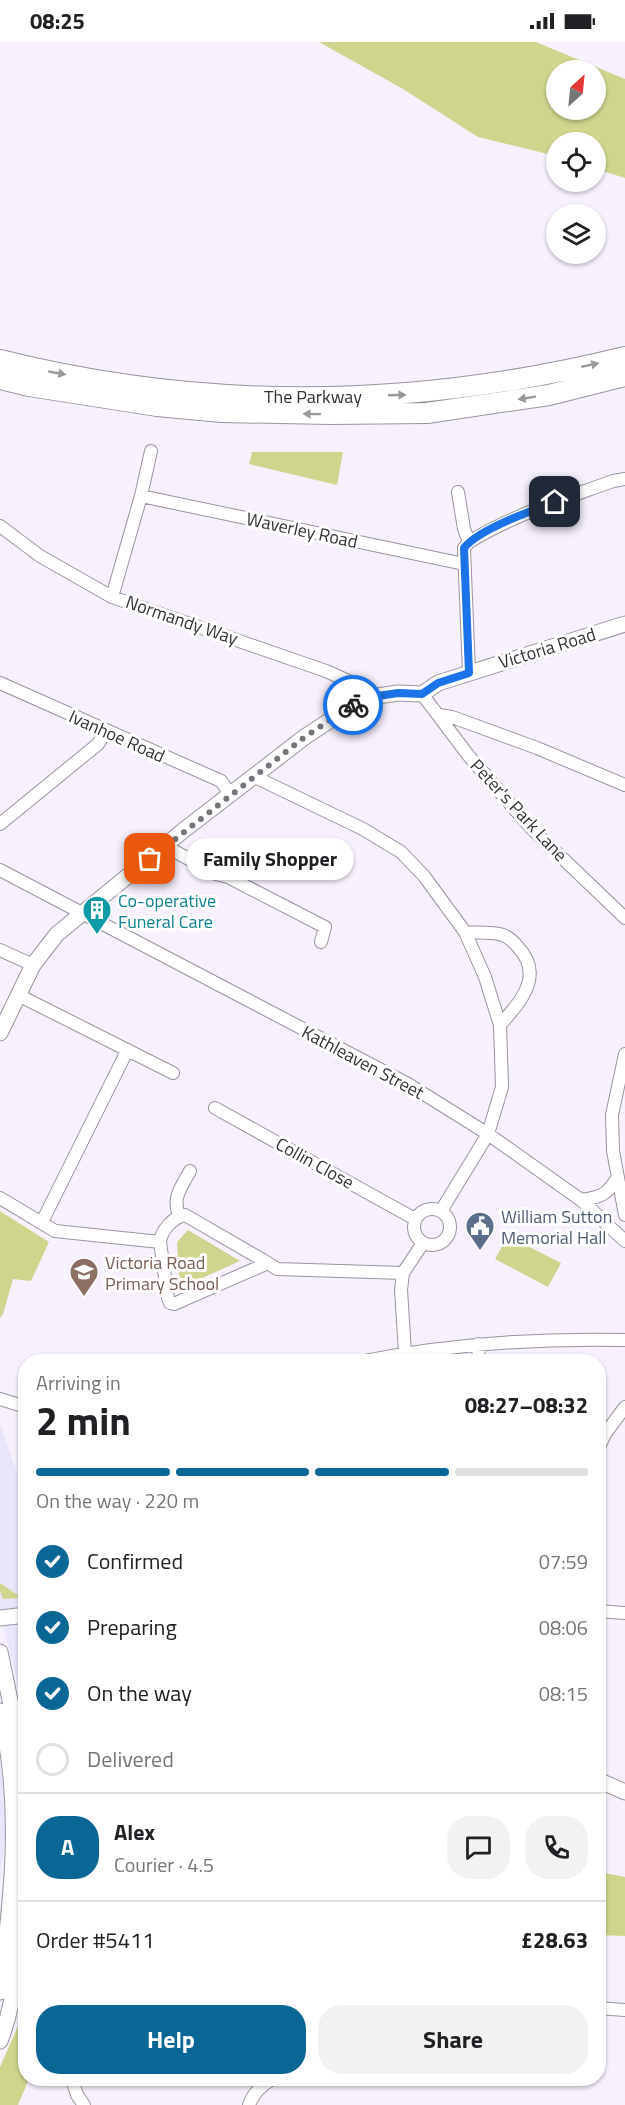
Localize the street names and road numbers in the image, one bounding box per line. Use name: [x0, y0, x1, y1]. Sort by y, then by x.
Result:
street label: The Parkway: [264, 383, 362, 410]
street label: Waverley Road: [244, 505, 360, 555]
street label: Normandy Way: [122, 588, 242, 652]
street label: Victoria Road: [495, 620, 599, 676]
street label: Ivanhoe Road: [65, 703, 169, 769]
street label: Peter's Park Lane: [464, 752, 574, 868]
street label: Kathleaven Street: [297, 1018, 430, 1106]
street label: Collin Close: [271, 1130, 359, 1196]

